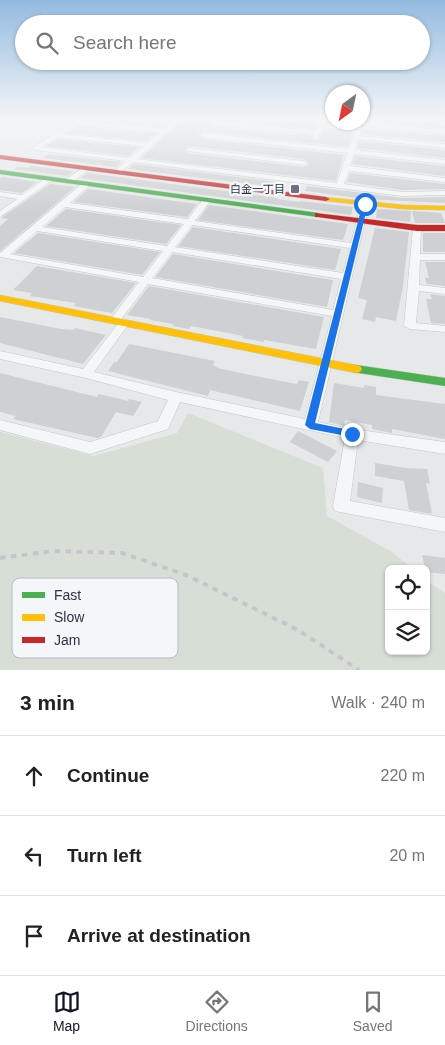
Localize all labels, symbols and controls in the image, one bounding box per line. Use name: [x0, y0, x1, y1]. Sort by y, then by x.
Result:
search box: [15, 15, 430, 70]
icon: search: [33, 29, 61, 57]
text: Search here: [73, 32, 177, 53]
north arrow: [325, 85, 370, 130]
place label: 白金一丁目: [230, 183, 285, 195]
marker: 白金一丁目: [289, 183, 301, 195]
route start: [354, 193, 377, 216]
route end: [341, 423, 364, 446]
map controls: [385, 565, 430, 655]
button: locate: [385, 565, 430, 610]
legend: [12, 578, 178, 658]
text: Fast: [54, 587, 81, 603]
text: Slow: [54, 609, 85, 625]
button: layers: [385, 610, 430, 655]
text: Jam: [54, 632, 80, 648]
text: 3 min: [20, 691, 75, 714]
text: Walk · 240 m: [331, 694, 425, 711]
icon: ahead: [20, 762, 48, 790]
text: Continue: [67, 765, 149, 786]
text: 220 m: [381, 767, 425, 784]
icon: left: [20, 842, 48, 870]
text: Turn left: [67, 845, 142, 866]
text: 20 m: [389, 847, 425, 864]
icon: arrive: [20, 922, 48, 950]
text: Arrive at destination: [67, 925, 251, 946]
tab: Map: [53, 988, 81, 1034]
tab: Directions: [186, 988, 248, 1034]
tab: Saved: [353, 988, 392, 1034]

